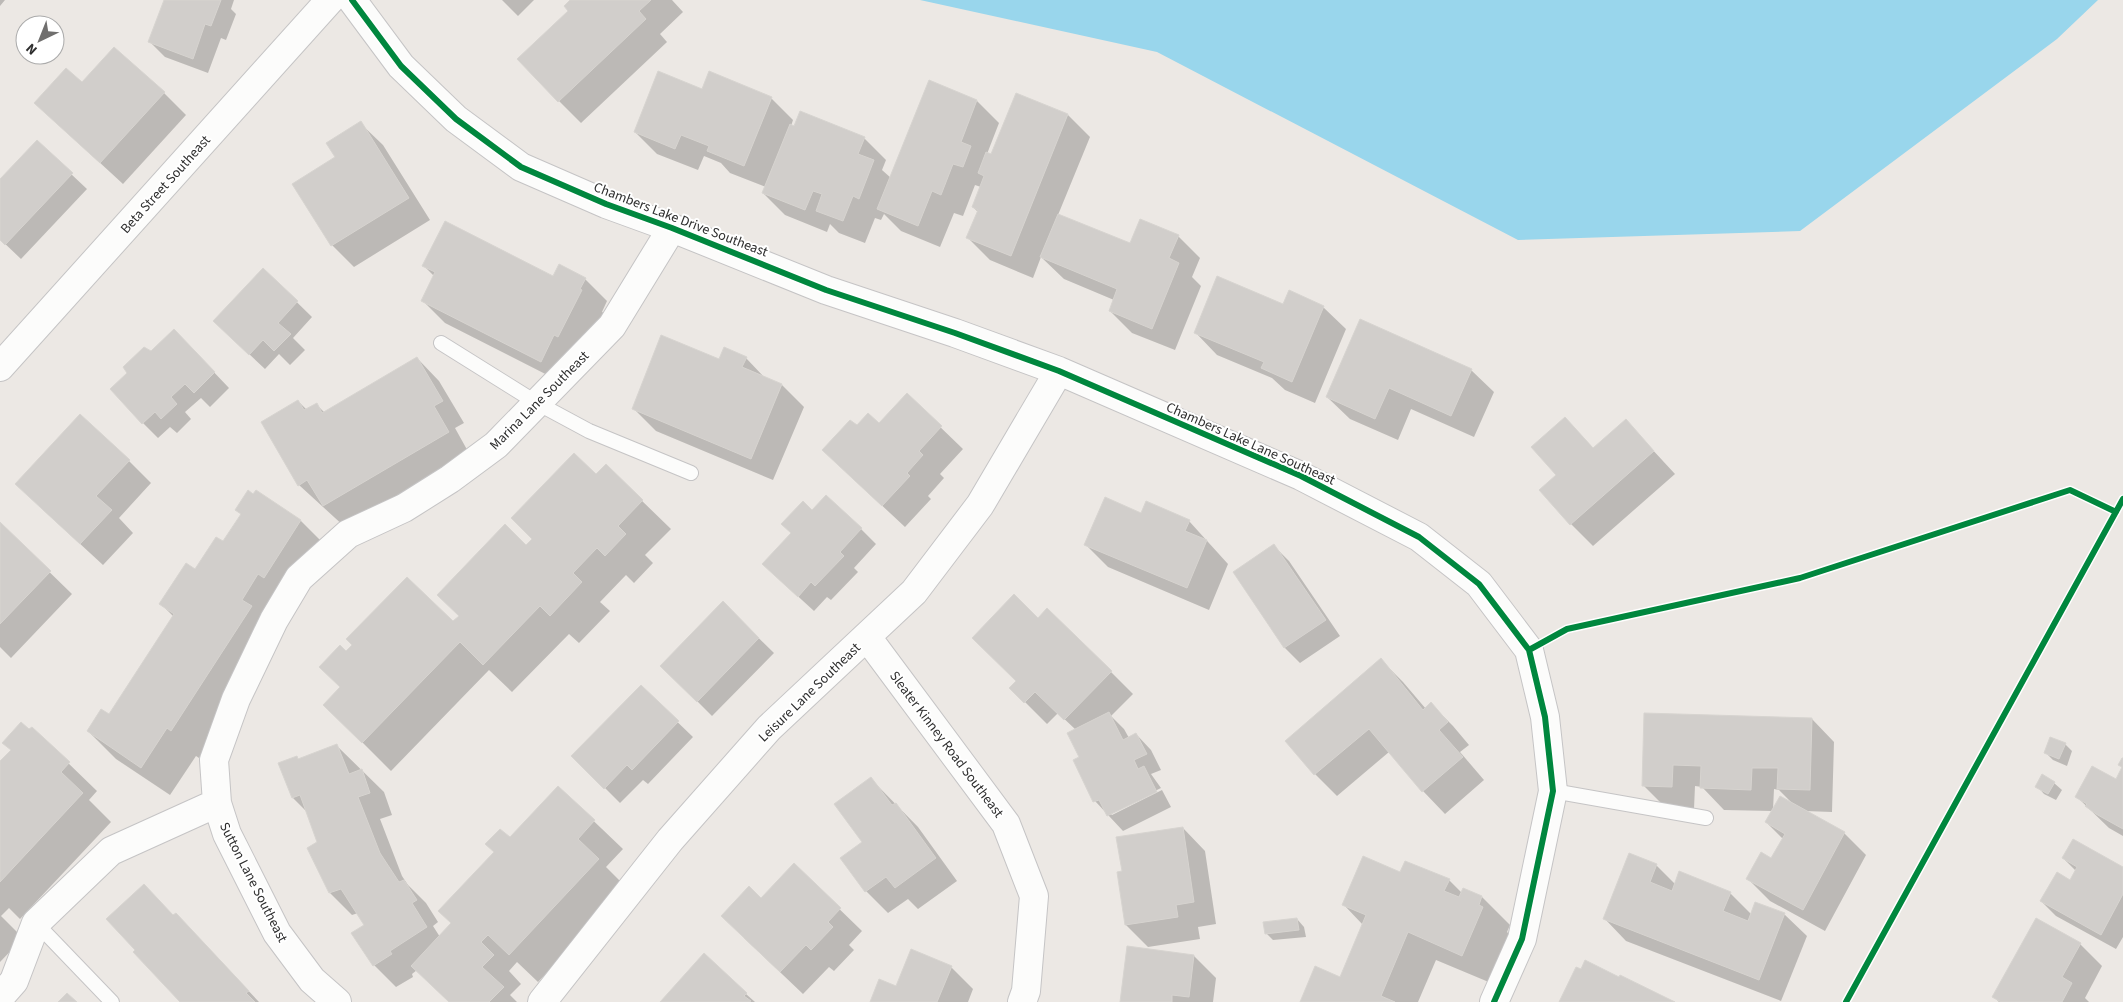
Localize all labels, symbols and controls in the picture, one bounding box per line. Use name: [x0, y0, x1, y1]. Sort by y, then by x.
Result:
north arrow: [15, 15, 65, 65]
text: N: [22, 38, 42, 59]
street label: Beta Street Southeast: [116, 131, 216, 238]
street label: Chambers Lake Drive Southeast: [591, 177, 771, 263]
street label: Marina Lane Southeast: [485, 346, 594, 455]
street label: Chambers Lake Lane Southeast: [1163, 398, 1339, 490]
street label: Leisure Lane Southeast: [754, 638, 866, 747]
street label: Sleater Kinney Road Southeast: [884, 667, 1008, 822]
street label: Sutton Lane Southeast: [214, 819, 292, 946]

